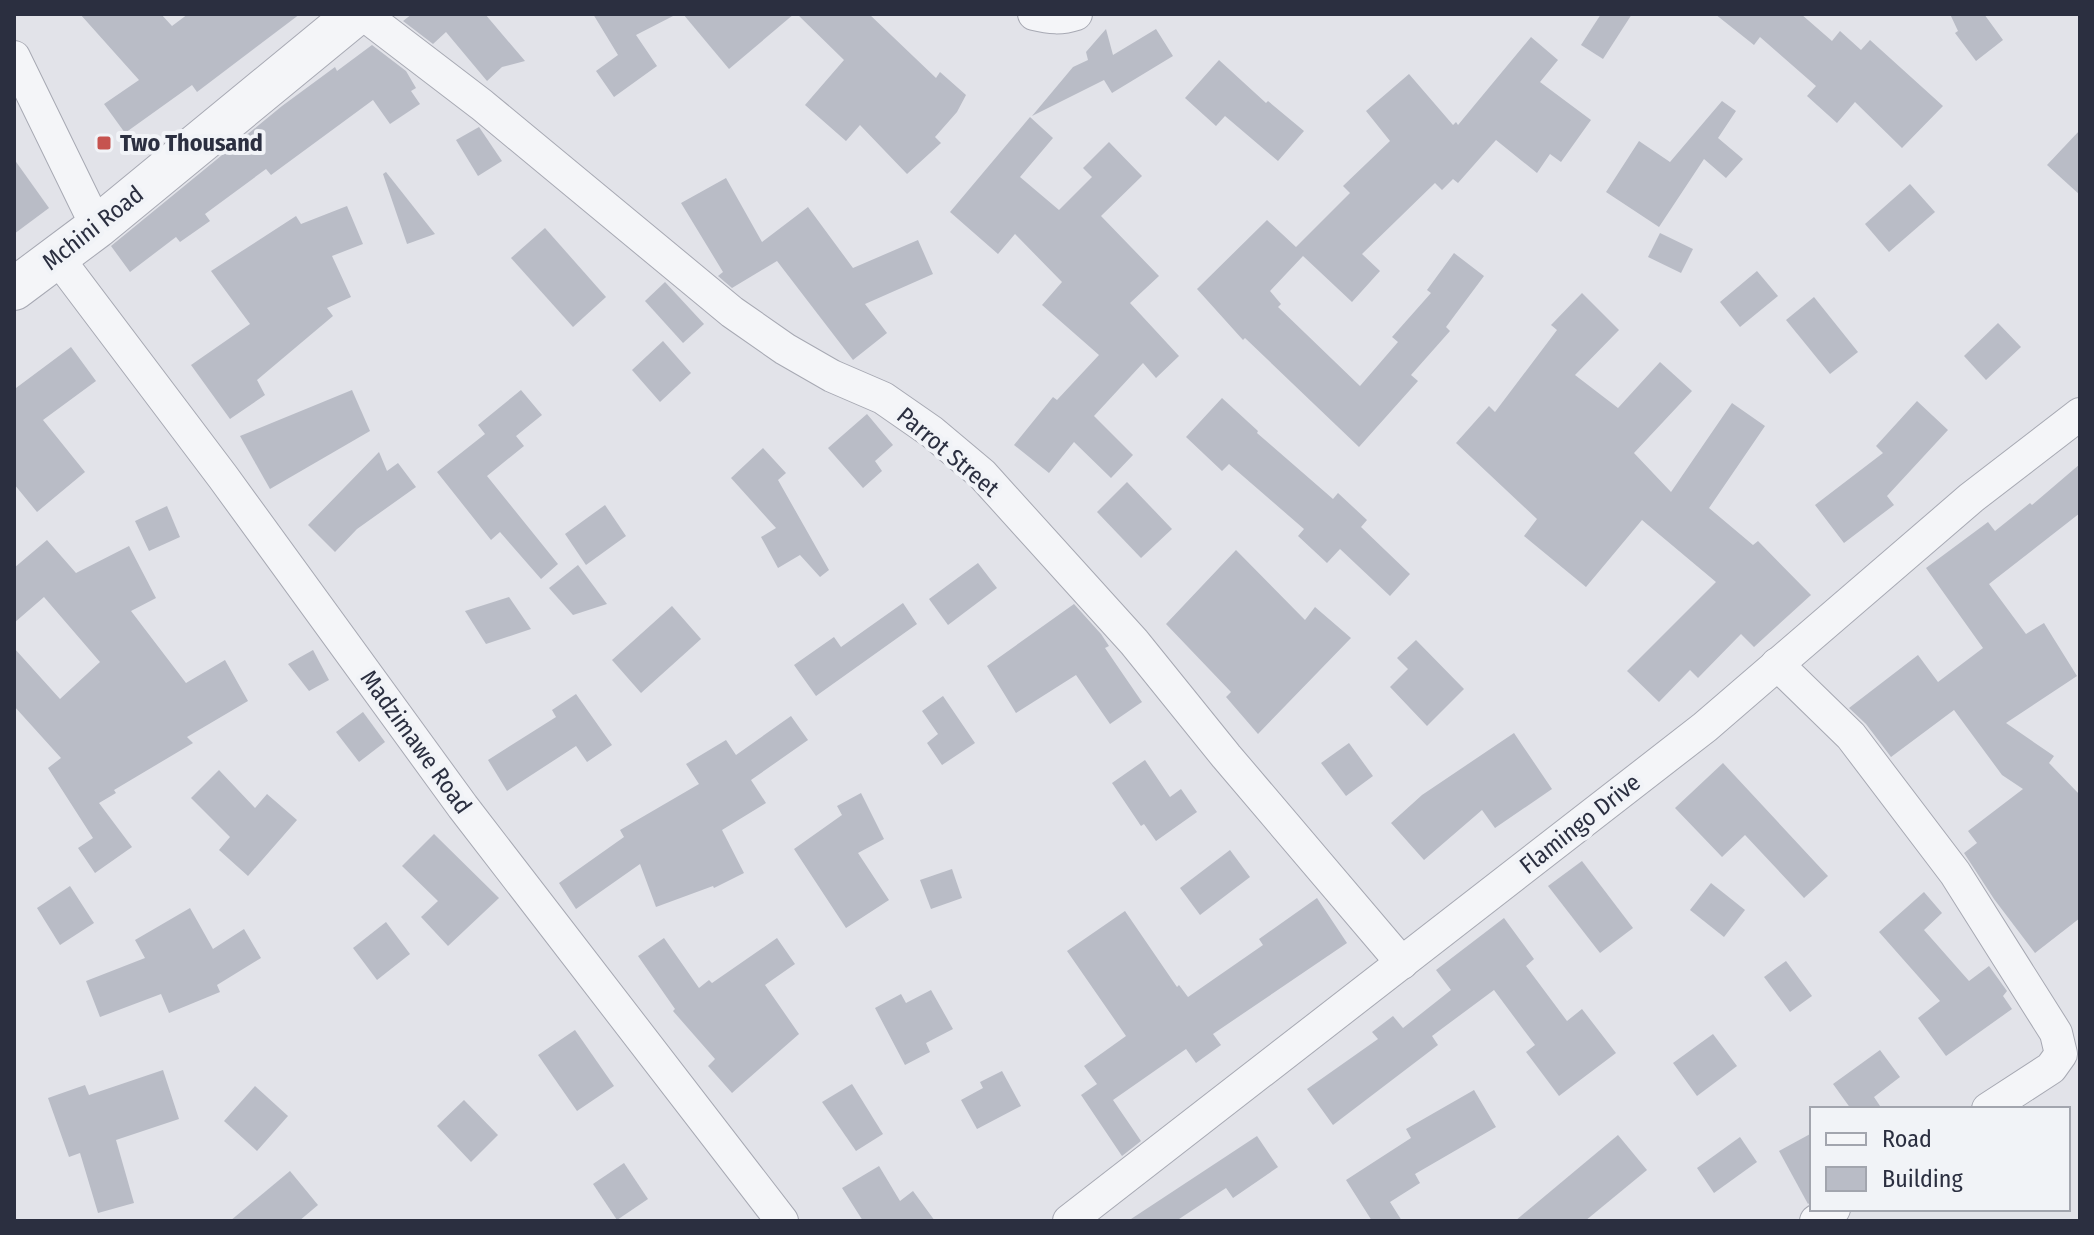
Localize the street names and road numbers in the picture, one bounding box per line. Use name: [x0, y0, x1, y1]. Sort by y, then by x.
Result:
street label: Mchini Road: [37, 180, 149, 276]
street label: Parrot Street: [891, 401, 1005, 503]
street label: Madzimawe Road: [355, 665, 477, 819]
street label: Flamingo Drive: [1514, 768, 1646, 880]

